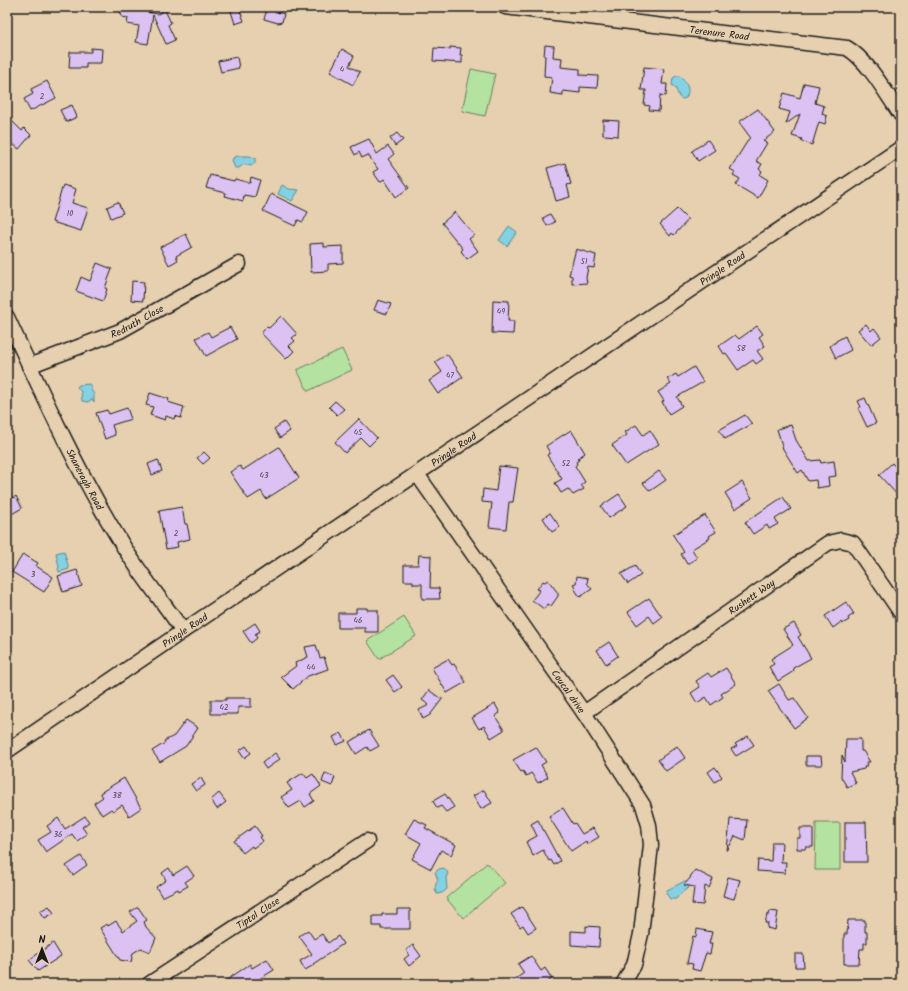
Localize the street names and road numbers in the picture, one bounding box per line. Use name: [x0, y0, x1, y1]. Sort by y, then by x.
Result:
street label: Terenure Road: [689, 22, 751, 45]
street label: Pringle Road: [697, 247, 750, 290]
street label: Redruth Close: [108, 301, 167, 343]
street label: Pringle Road: [428, 428, 481, 471]
street label: Shaneragh Road: [61, 446, 108, 514]
street label: Rushett Way: [725, 575, 779, 619]
street label: Pringle Road: [159, 609, 212, 652]
street label: Coucal drive: [547, 667, 589, 717]
street label: Tiptol Close: [233, 893, 284, 934]

